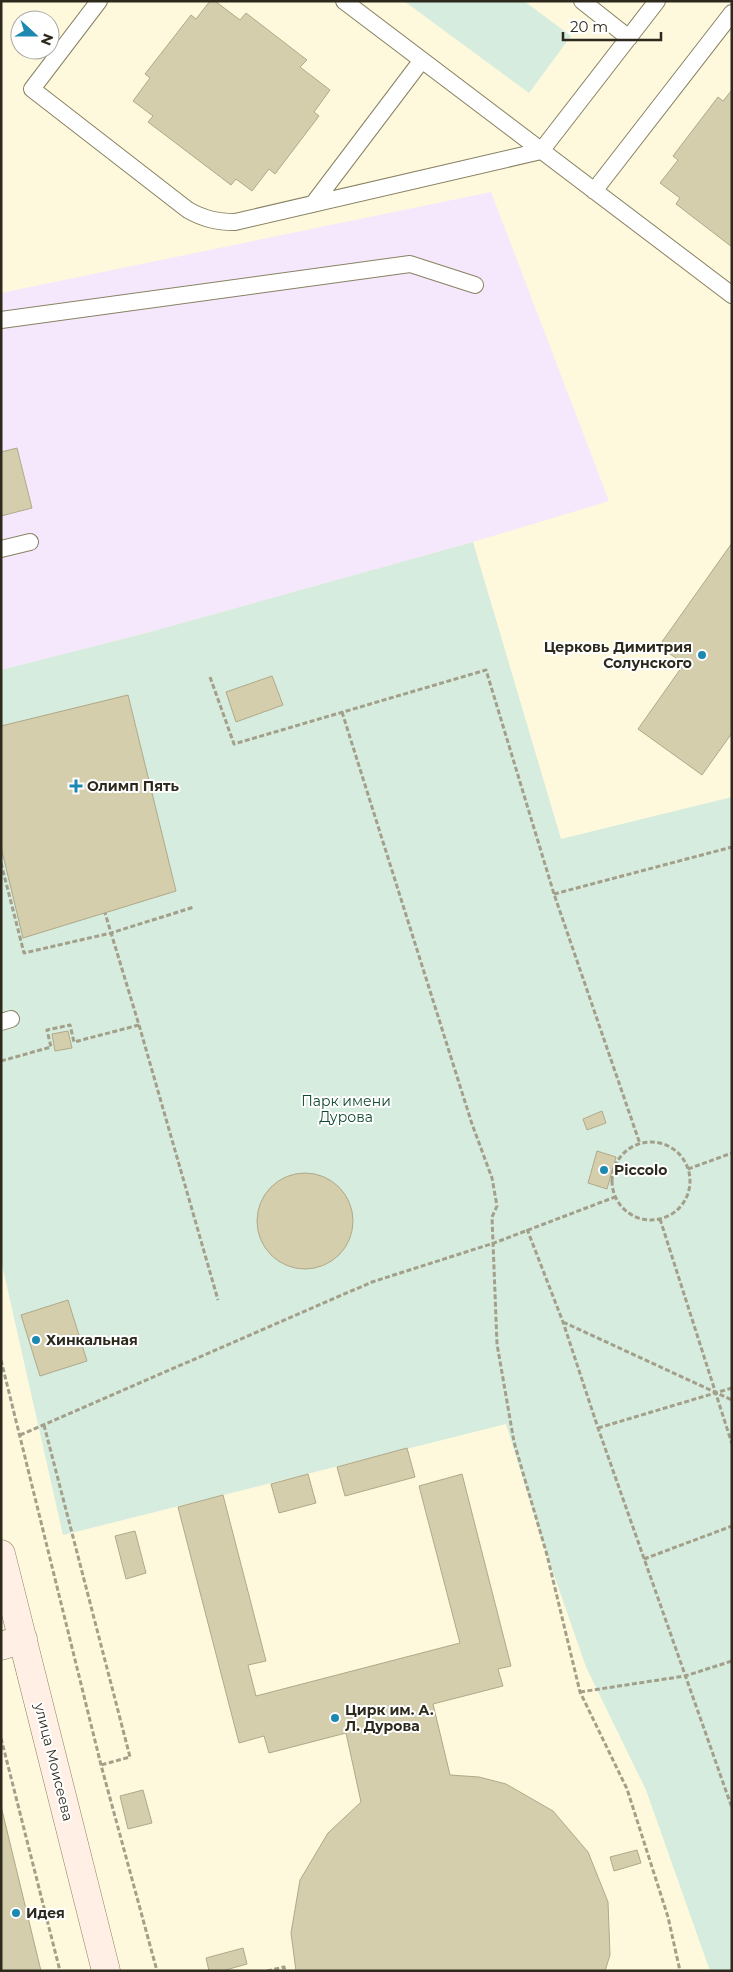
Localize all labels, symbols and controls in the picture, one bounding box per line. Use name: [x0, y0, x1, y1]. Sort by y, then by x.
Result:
north arrow: [10, 10, 60, 60]
scale bar: [563, 10, 660, 42]
text: 20 m: [570, 17, 608, 36]
text: N: [37, 31, 58, 48]
place label: Церковь Димитрия Солунского: [544, 638, 692, 672]
marker: Церковь Димитрия Солунского: [696, 649, 708, 661]
place label: Олимп Пять: [87, 777, 179, 795]
marker: Олимп Пять: [69, 779, 83, 793]
park label: Парк имени Дурова: [301, 1092, 391, 1126]
place label: Piccolo: [614, 1161, 667, 1179]
marker: Piccolo: [598, 1164, 610, 1176]
place label: Хинкальная: [46, 1331, 138, 1349]
marker: Хинкальная: [30, 1334, 42, 1346]
street label: улица Моисеева: [30, 1700, 77, 1823]
place label: Цирк им. А. Л. Дурова: [345, 1701, 434, 1735]
marker: Цирк им. А. Л. Дурова: [329, 1712, 341, 1724]
place label: Идея: [26, 1904, 65, 1922]
marker: Идея: [10, 1907, 22, 1919]

